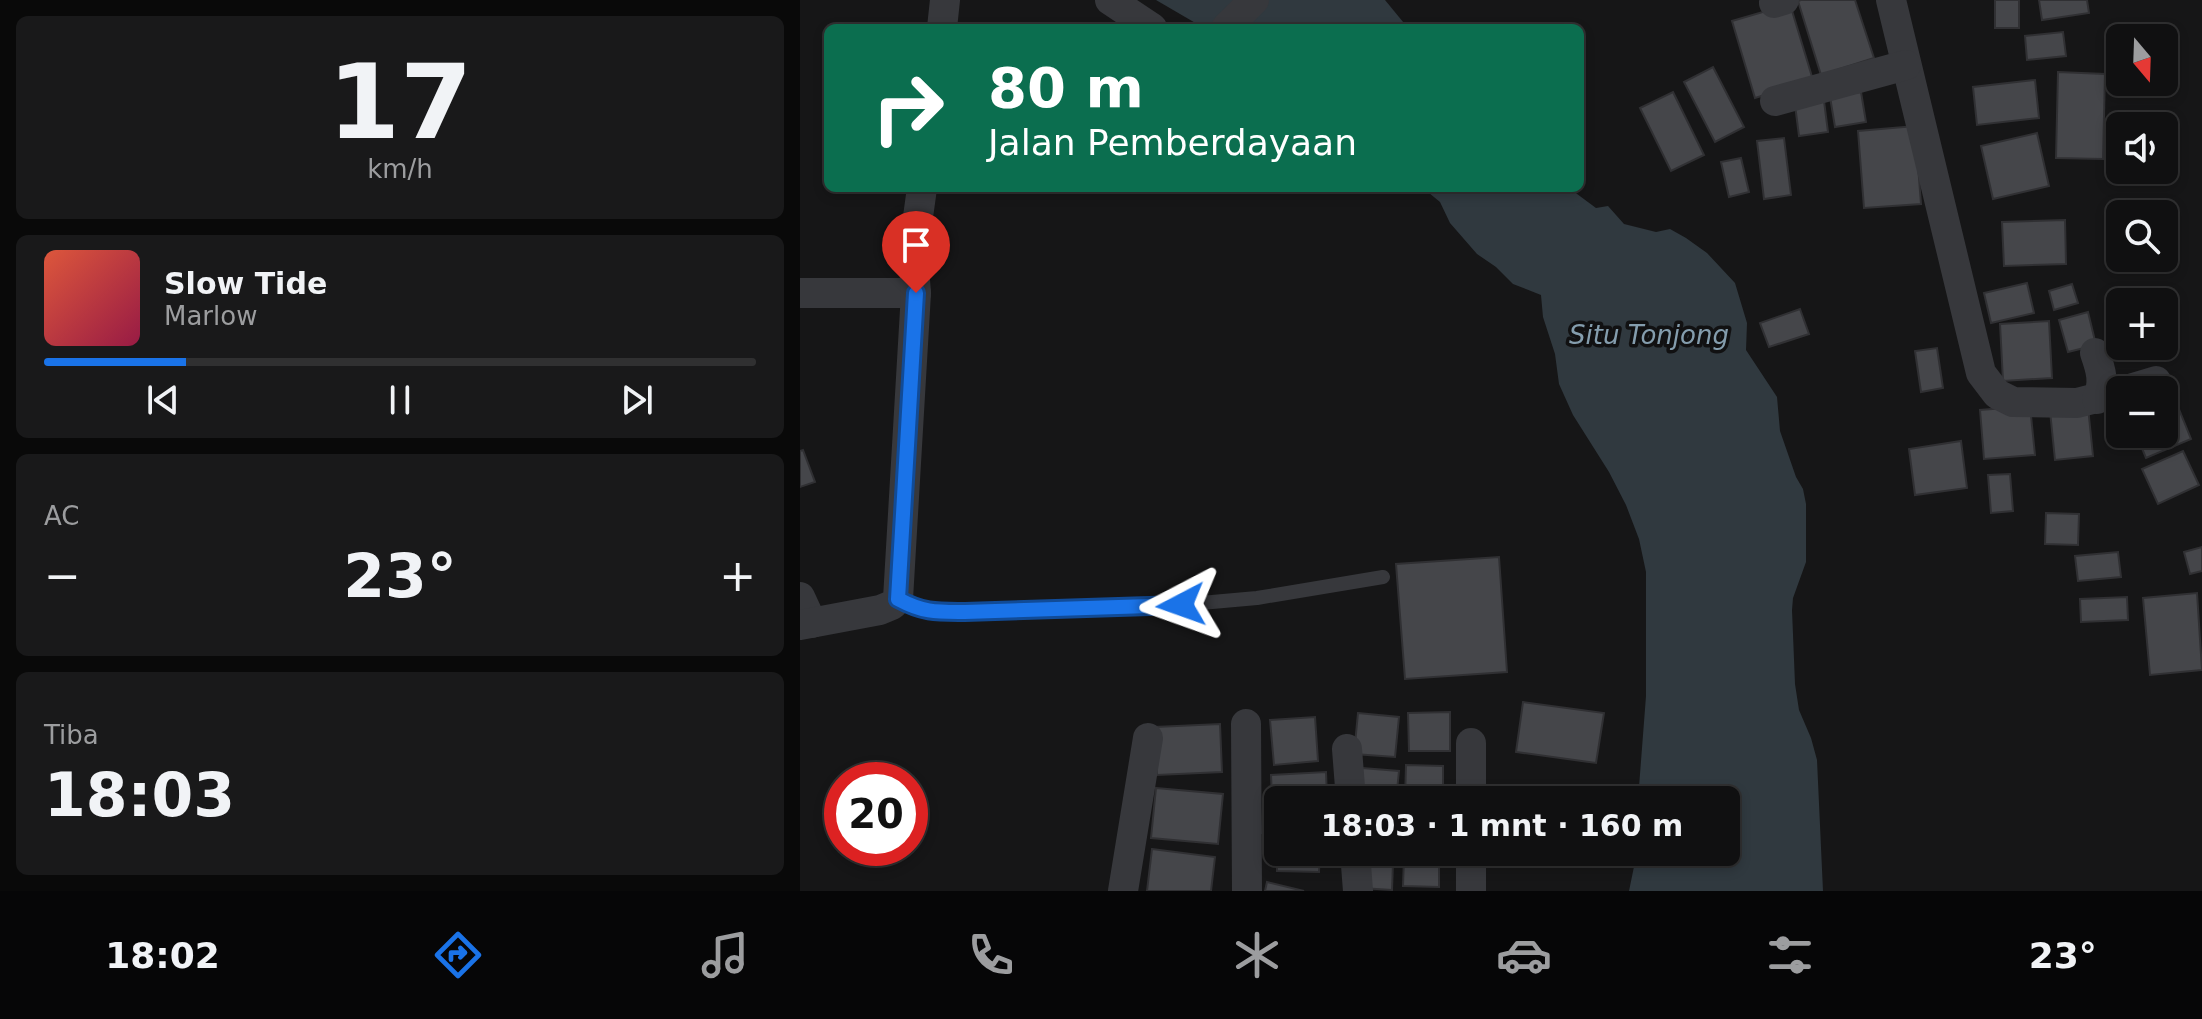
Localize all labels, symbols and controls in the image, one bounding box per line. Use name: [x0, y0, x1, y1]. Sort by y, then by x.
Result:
north arrow: [2106, 24, 2178, 96]
map controls: [2106, 24, 2178, 448]
text: 17: [328, 41, 472, 163]
text: 80 m: [988, 55, 1144, 120]
icon: right: [856, 56, 960, 160]
button: sound: [2106, 112, 2178, 184]
text: Jalan Pemberdayaan: [988, 122, 1357, 163]
text: km/h: [367, 154, 433, 184]
button: search: [2106, 200, 2178, 272]
pin: [882, 211, 950, 293]
icon: arrive: [894, 223, 938, 267]
text: Slow Tide: [164, 266, 327, 301]
button: +: [2106, 288, 2178, 360]
text: Marlow: [164, 301, 257, 331]
water label: Situ Tonjong: [1569, 320, 1729, 350]
button: −: [2106, 376, 2178, 448]
icon: previous: [141, 378, 185, 422]
icon: pause: [378, 378, 422, 422]
icon: next: [615, 378, 659, 422]
text: AC: [44, 501, 79, 531]
text: 23°: [343, 541, 457, 611]
text: −: [44, 550, 81, 601]
text: +: [719, 550, 756, 601]
position arrow: [1139, 563, 1223, 647]
text: Tiba: [44, 720, 99, 750]
text: 18:03: [44, 760, 235, 830]
speed limit sign: 20: [824, 762, 928, 866]
text: 18:03 · 1 mnt · 160 m: [1321, 808, 1683, 843]
icon: directions: [430, 927, 486, 983]
icon: music: [697, 927, 753, 983]
icon: phone: [963, 927, 1019, 983]
icon: climate: [1229, 927, 1285, 983]
icon: car: [1496, 927, 1552, 983]
icon: filters: [1762, 927, 1818, 983]
text: 18:02: [105, 935, 220, 976]
text: 23°: [2029, 935, 2097, 976]

